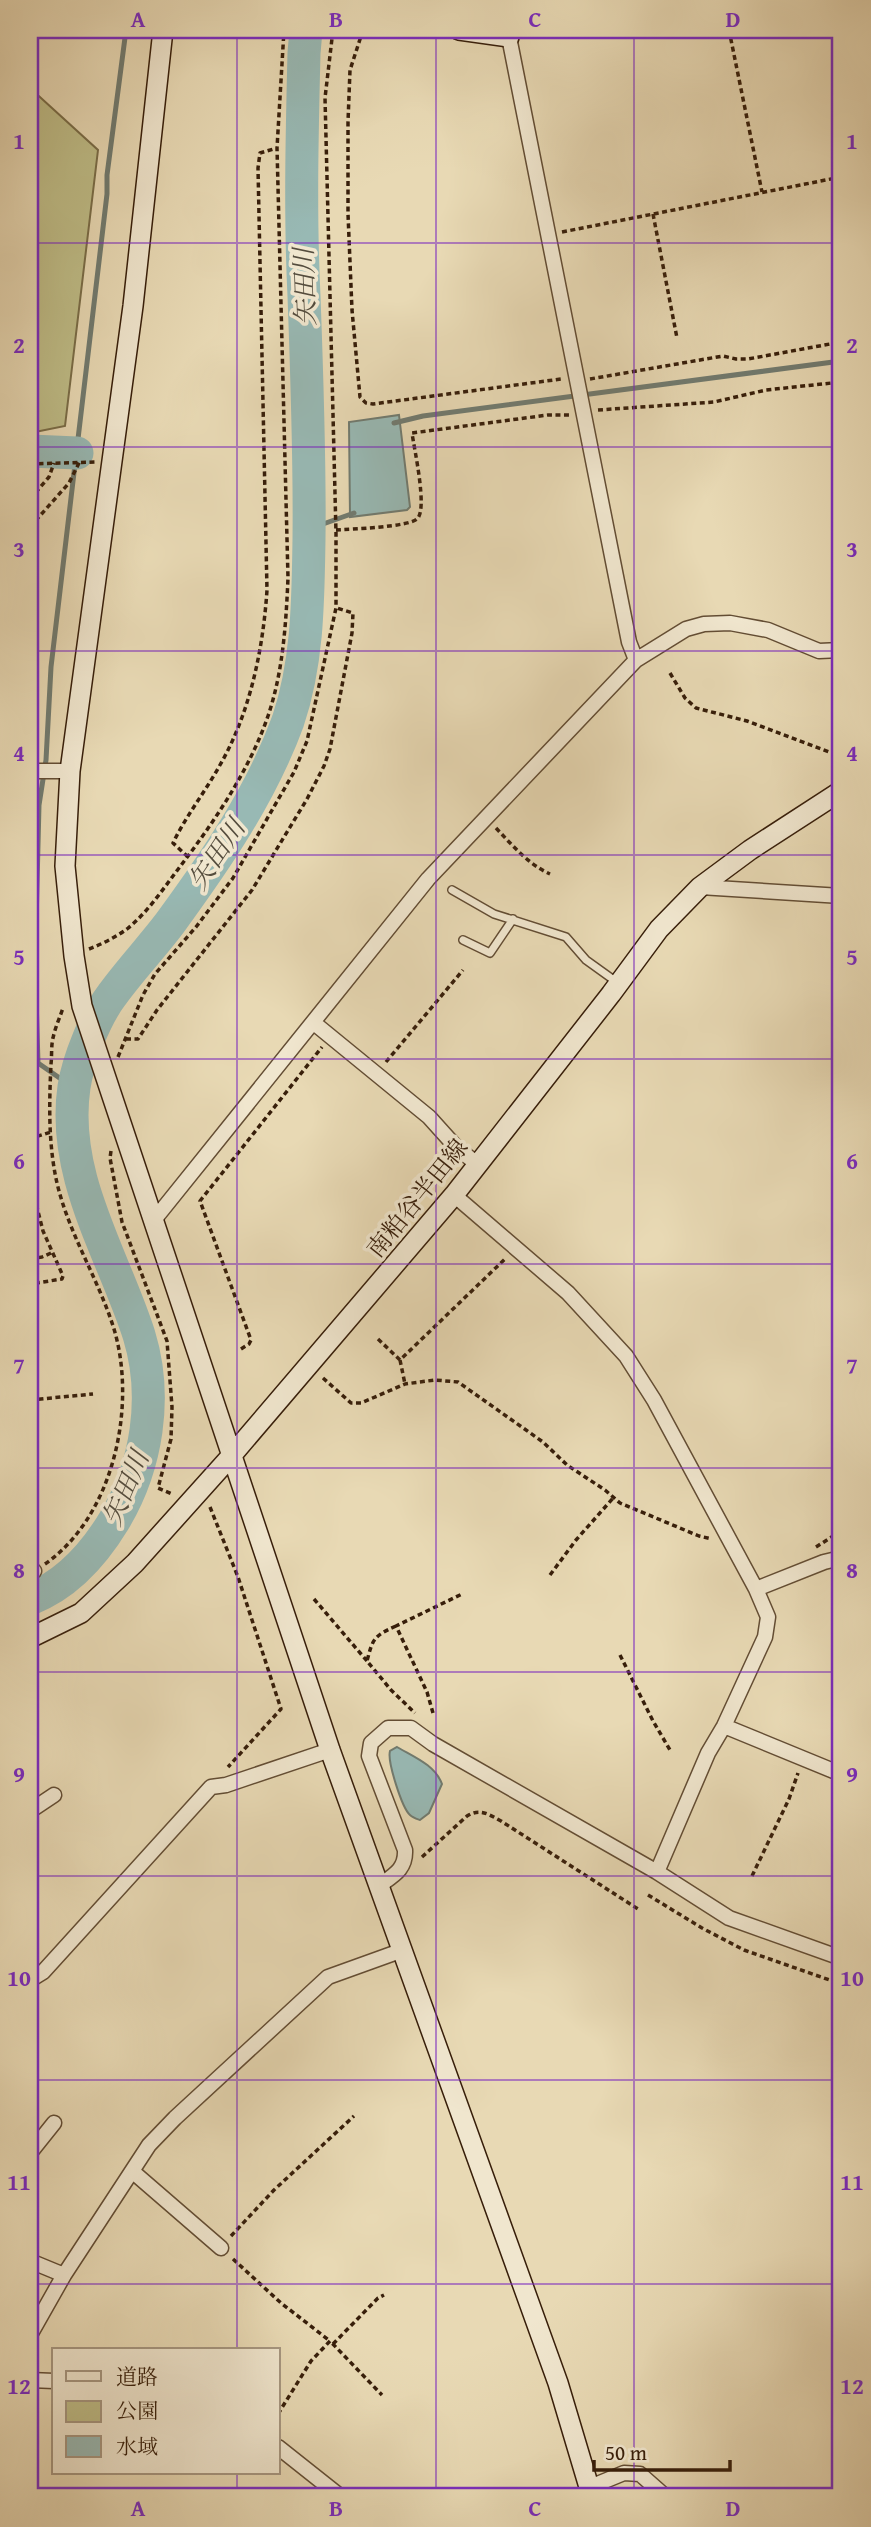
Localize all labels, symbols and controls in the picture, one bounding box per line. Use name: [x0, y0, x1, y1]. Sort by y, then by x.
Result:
text: A: [131, 2, 146, 35]
text: B: [329, 2, 343, 35]
text: C: [528, 2, 542, 35]
text: D: [726, 2, 741, 35]
text: 1: [13, 124, 25, 157]
text: 1: [846, 124, 858, 157]
water label: 矢田川: [283, 244, 325, 327]
text: 2: [13, 328, 25, 361]
text: 2: [846, 328, 858, 361]
text: 3: [13, 532, 25, 565]
text: 3: [846, 532, 858, 565]
text: 4: [13, 736, 25, 769]
text: 4: [846, 736, 858, 769]
water label: 矢田川: [178, 808, 256, 897]
text: 5: [13, 940, 25, 973]
text: 5: [846, 940, 858, 973]
street label: 南粕谷半田線: [358, 1131, 476, 1265]
text: 6: [13, 1144, 25, 1177]
text: 6: [846, 1144, 858, 1177]
text: 7: [13, 1349, 25, 1382]
text: 7: [846, 1349, 858, 1382]
water label: 矢田川: [92, 1442, 159, 1532]
text: 8: [13, 1553, 25, 1586]
text: 8: [846, 1553, 858, 1586]
text: 9: [13, 1757, 25, 1790]
text: 9: [846, 1757, 858, 1790]
text: 10: [7, 1961, 31, 1994]
text: 10: [840, 1961, 864, 1994]
text: 11: [7, 2165, 31, 2198]
text: 11: [840, 2165, 864, 2198]
legend: [52, 2348, 280, 2474]
text: 道路: [116, 2361, 158, 2392]
text: 12: [7, 2369, 31, 2402]
text: 12: [840, 2369, 864, 2402]
text: 公園: [116, 2395, 158, 2426]
scale bar: [594, 2429, 731, 2473]
text: 水域: [116, 2431, 158, 2462]
text: 50 m: [605, 2437, 647, 2468]
text: A: [131, 2491, 146, 2524]
text: B: [329, 2491, 343, 2524]
text: C: [528, 2491, 542, 2524]
text: D: [726, 2491, 741, 2524]

